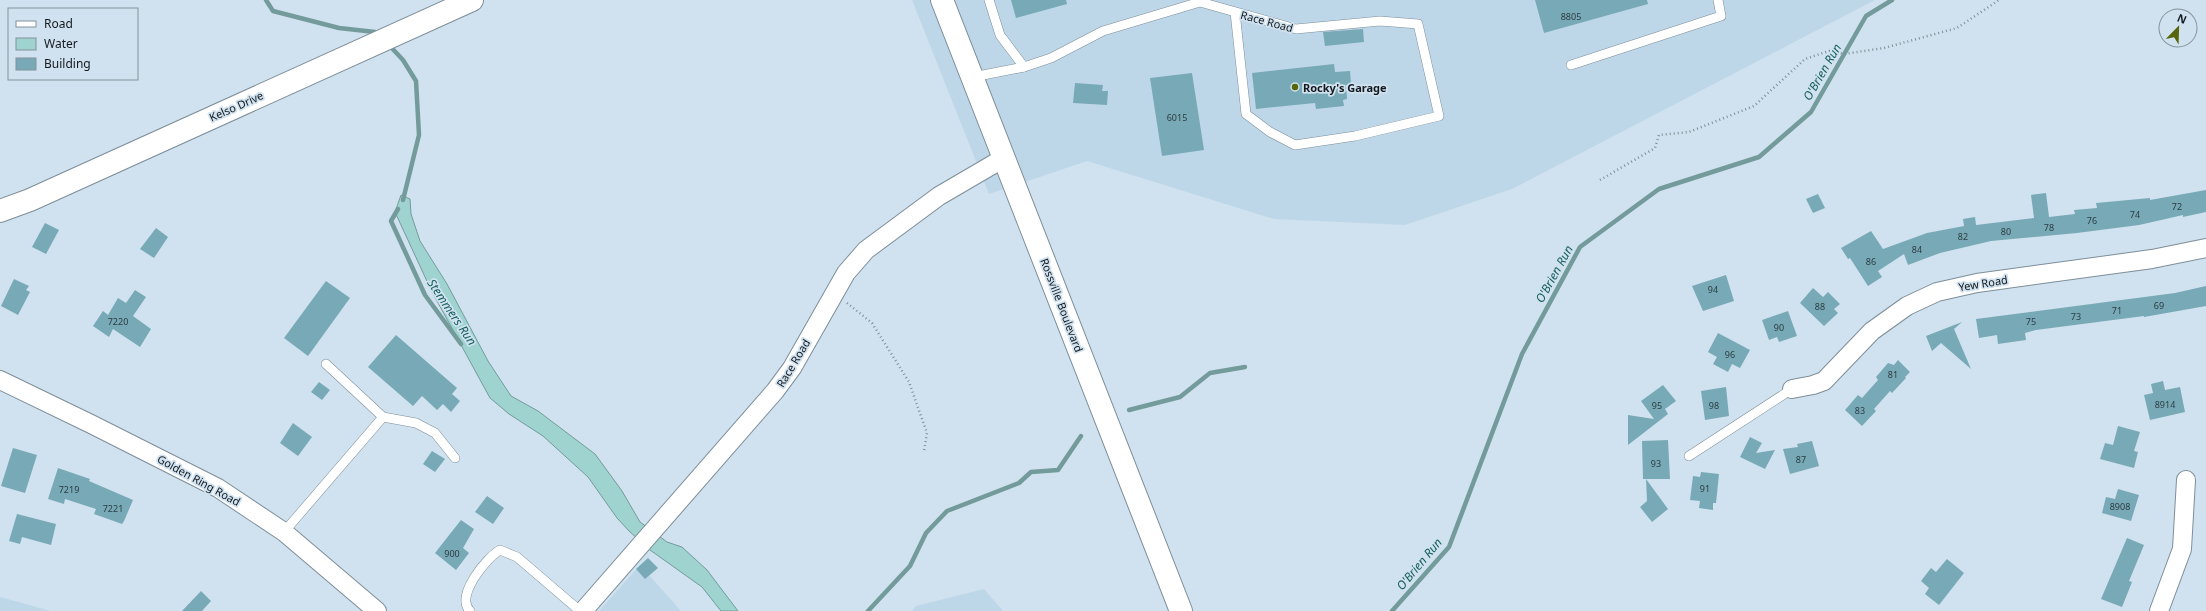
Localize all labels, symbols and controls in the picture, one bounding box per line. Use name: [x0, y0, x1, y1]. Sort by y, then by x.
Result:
street label: Race Road: [1239, 7, 1295, 35]
legend: [8, 8, 138, 80]
north arrow: [2158, 8, 2198, 48]
house number: 8805: [1561, 10, 1581, 23]
text: N: [2175, 10, 2189, 27]
text: Road: [44, 15, 73, 32]
text: Water: [44, 35, 78, 52]
water label: O'Brien Run: [1799, 40, 1845, 104]
text: Building: [44, 55, 91, 72]
place label: Rocky's Garage: [1303, 80, 1387, 95]
marker: Rocky's Garage: [1290, 82, 1300, 92]
street label: Kelso Drive: [207, 87, 265, 125]
house number: 6015: [1167, 111, 1187, 124]
house number: 72: [2172, 200, 2182, 213]
house number: 74: [2130, 208, 2140, 221]
house number: 76: [2087, 214, 2097, 227]
house number: 78: [2044, 221, 2054, 234]
house number: 80: [2001, 225, 2011, 238]
house number: 82: [1958, 230, 1968, 243]
water label: O'Brien Run: [1531, 242, 1577, 306]
house number: 84: [1912, 243, 1922, 256]
house number: 86: [1866, 255, 1876, 268]
street label: Rossville Boulevard: [1037, 256, 1087, 354]
street label: Yew Road: [1957, 272, 2009, 294]
water label: Stemmers Run: [423, 275, 481, 349]
house number: 94: [1708, 283, 1718, 296]
house number: 69: [2154, 299, 2164, 312]
house number: 88: [1815, 300, 1825, 313]
house number: 71: [2112, 304, 2122, 317]
house number: 73: [2071, 310, 2081, 323]
house number: 7220: [108, 315, 128, 328]
house number: 75: [2026, 315, 2036, 328]
house number: 90: [1774, 321, 1784, 334]
street label: Race Road: [773, 336, 813, 390]
house number: 96: [1725, 348, 1735, 361]
house number: 81: [1888, 368, 1898, 381]
house number: 8914: [2155, 398, 2175, 411]
house number: 95: [1652, 399, 1662, 412]
house number: 98: [1709, 399, 1719, 412]
house number: 83: [1855, 404, 1865, 417]
street label: Golden Ring Road: [155, 451, 243, 509]
house number: 87: [1796, 453, 1806, 466]
house number: 93: [1651, 457, 1661, 470]
house number: 91: [1700, 482, 1710, 495]
house number: 7219: [59, 483, 79, 496]
house number: 8908: [2110, 500, 2130, 513]
house number: 7221: [103, 502, 123, 515]
water label: O'Brien Run: [1392, 534, 1446, 594]
house number: 900: [444, 547, 460, 560]

